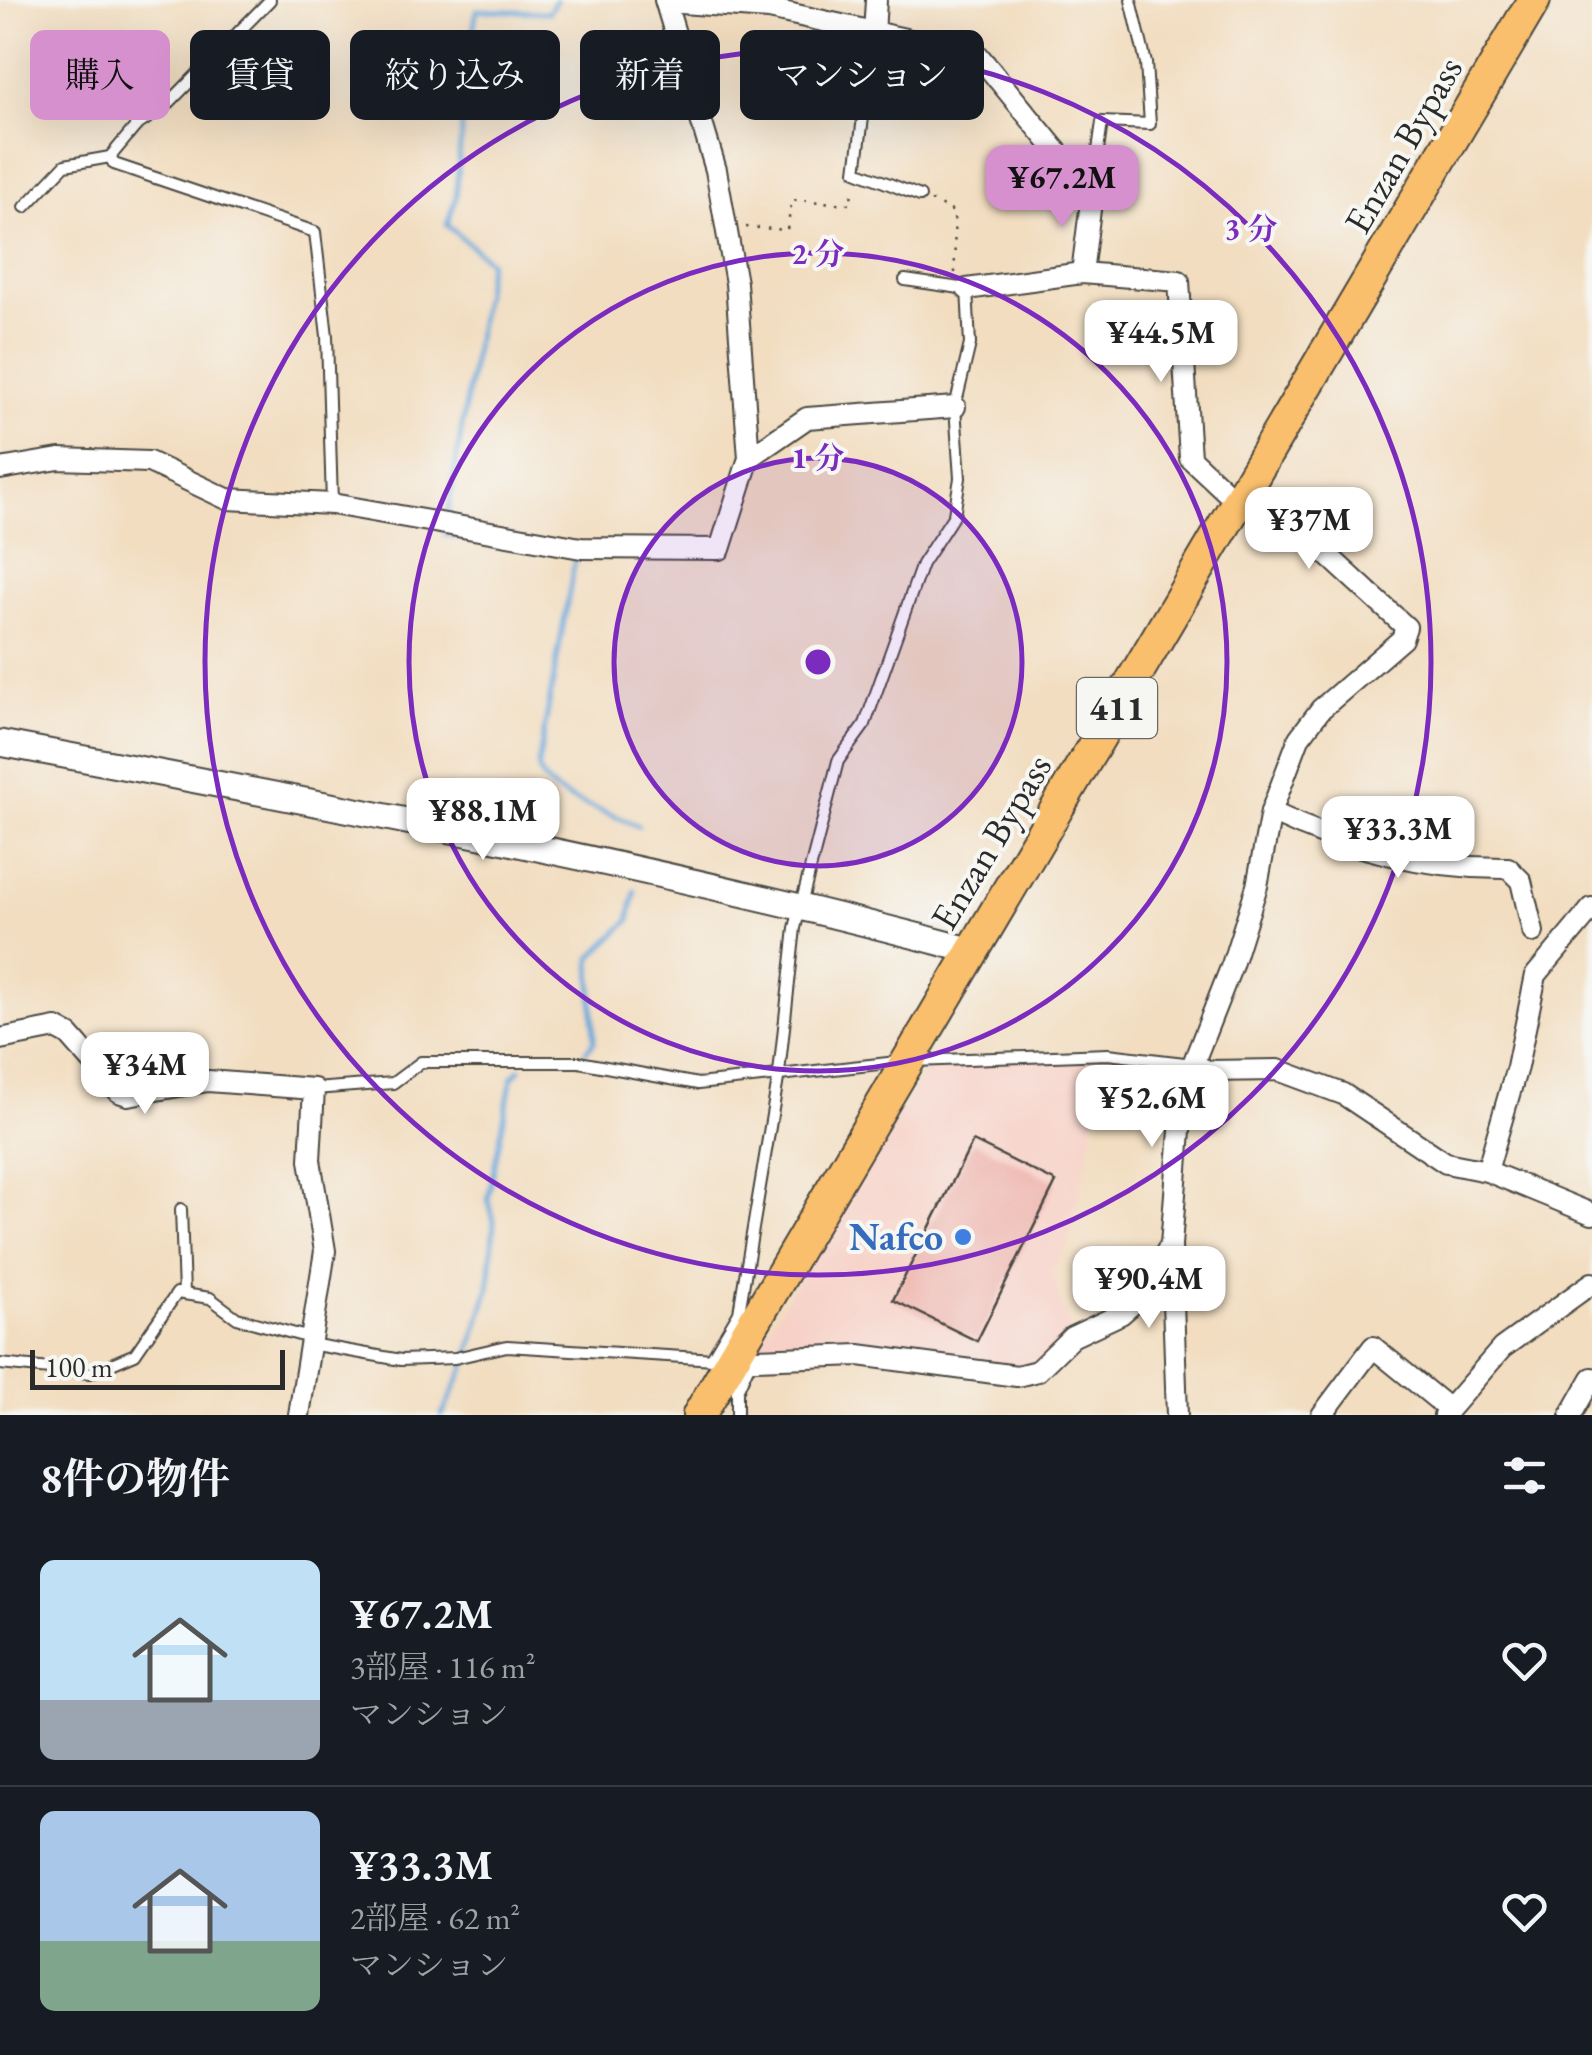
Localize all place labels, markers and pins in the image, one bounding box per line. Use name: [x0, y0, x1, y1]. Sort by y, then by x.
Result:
pin: ¥67.2M: [981, 145, 1143, 230]
pin: ¥44.5M: [1080, 300, 1242, 385]
pin: ¥37M: [1250, 487, 1368, 572]
centre of rings: [800, 644, 836, 680]
pin: ¥88.1M: [402, 778, 564, 863]
pin: ¥33.3M: [1317, 796, 1479, 881]
pin: ¥34M: [86, 1032, 204, 1117]
pin: ¥52.6M: [1071, 1065, 1233, 1150]
place label: Nafco: [849, 1212, 943, 1261]
marker: Nafco: [952, 1226, 974, 1248]
pin: ¥90.4M: [1068, 1246, 1230, 1331]

